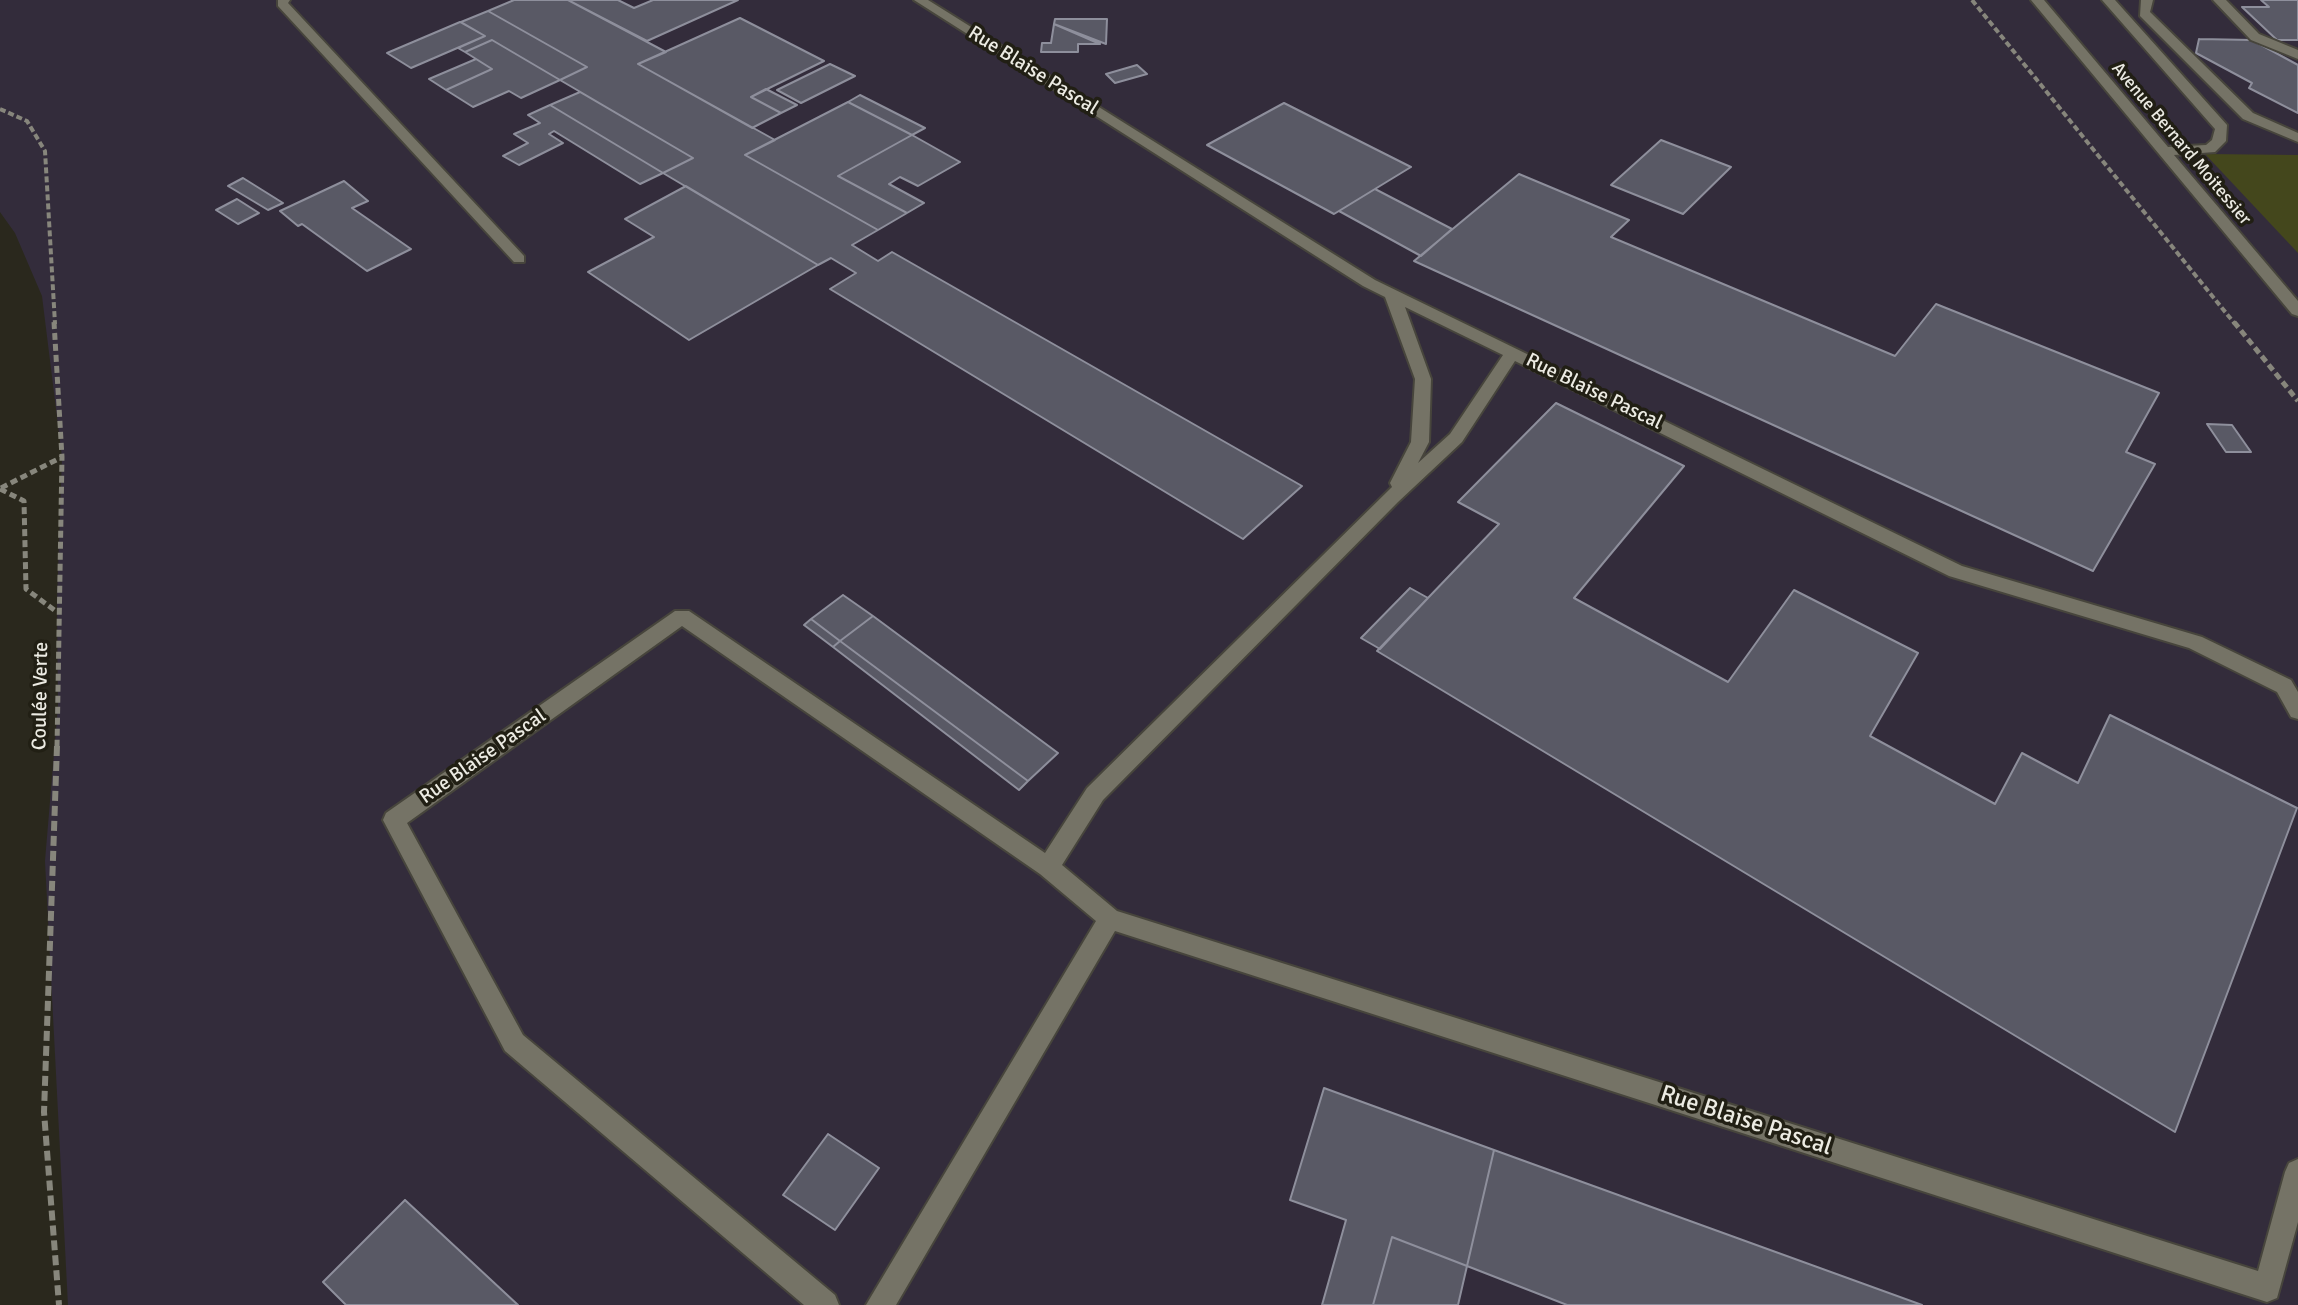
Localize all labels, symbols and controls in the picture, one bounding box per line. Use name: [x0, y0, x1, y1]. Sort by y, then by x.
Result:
street label: Rue Blaise Pascal: [964, 21, 1102, 121]
street label: Avenue Bernard Moitessier: [2107, 58, 2255, 230]
street label: Rue Blaise Pascal: [1522, 349, 1666, 435]
street label: Coulée Verte: [28, 642, 54, 750]
street label: Rue Blaise Pascal: [415, 704, 551, 810]
street label: Rue Blaise Pascal: [1657, 1080, 1835, 1162]

